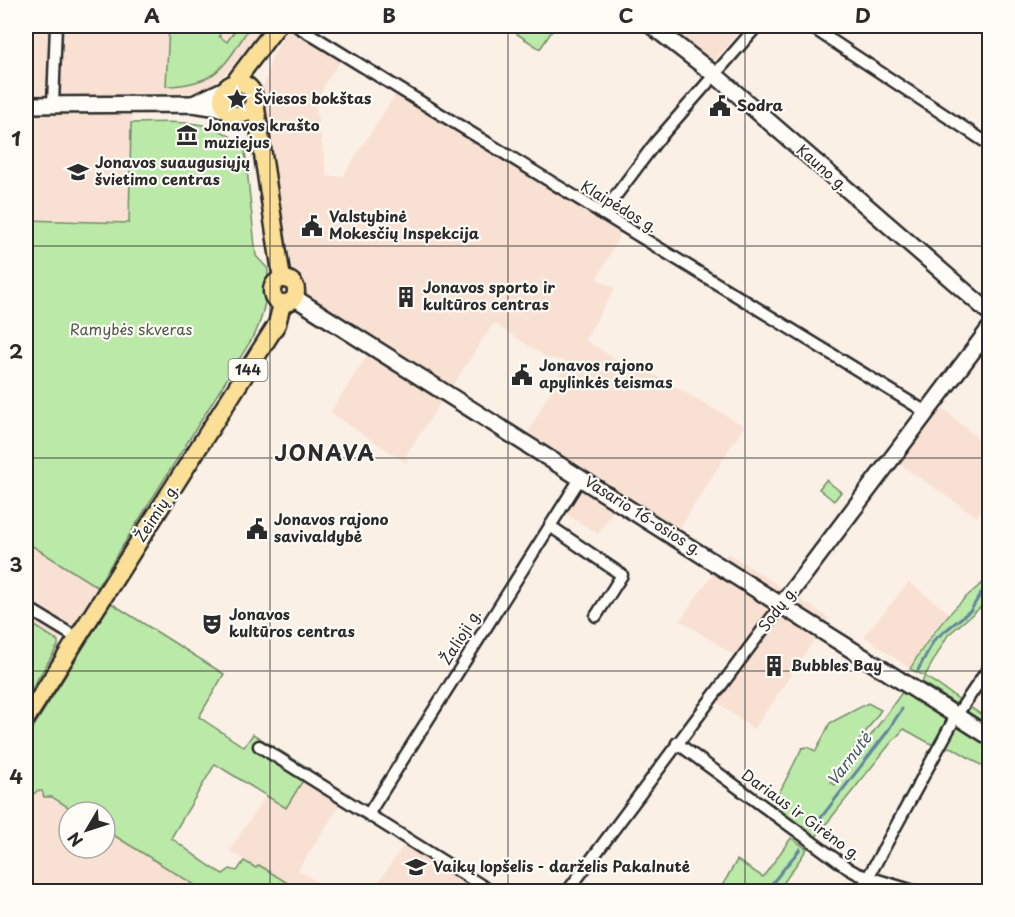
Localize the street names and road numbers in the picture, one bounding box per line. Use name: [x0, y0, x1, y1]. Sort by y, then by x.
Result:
street label: Kauno g.: [792, 138, 854, 196]
street label: Klaipėdos g.: [577, 174, 663, 238]
road number: 144: [228, 359, 268, 381]
street label: Vasario 16-osios g.: [581, 469, 707, 560]
street label: Žeimių g.: [128, 478, 183, 546]
street label: Sodų g.: [752, 580, 802, 636]
street label: Žalioji g.: [434, 604, 486, 669]
street label: Dariaus ir Girėno g.: [737, 763, 866, 865]

